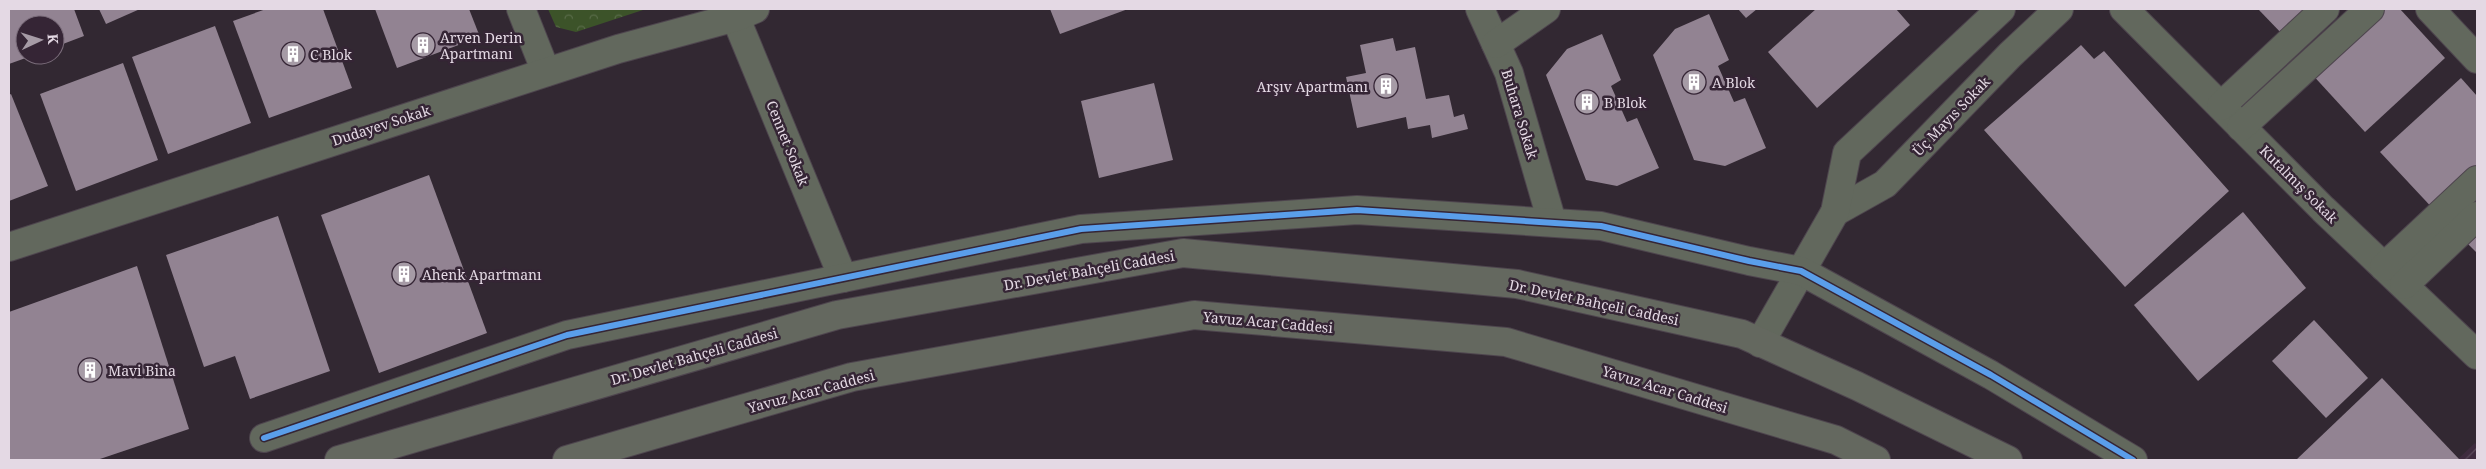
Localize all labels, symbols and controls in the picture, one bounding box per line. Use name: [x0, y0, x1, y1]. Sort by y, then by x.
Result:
north arrow: [15, 15, 65, 65]
place label: Arven Derin Apartmanı: [440, 28, 523, 63]
building icon: Arven Derin Apartmanı: [410, 32, 436, 58]
text: K: [44, 33, 63, 46]
building icon: C Blok: [280, 41, 306, 67]
place label: C Blok: [310, 45, 353, 64]
street label: Buhara Sokak: [1497, 67, 1543, 162]
building icon: A Blok: [1681, 69, 1707, 95]
street label: Üç Mayıs Sokak: [1908, 72, 1994, 160]
building icon: Arşıv Apartmanı: [1373, 73, 1399, 99]
place label: A Blok: [1712, 73, 1756, 92]
place label: Arşıv Apartmanı: [1257, 77, 1369, 96]
building icon: B Blok: [1574, 89, 1600, 115]
place label: B Blok: [1604, 93, 1647, 112]
street label: Cennet Sokak: [762, 98, 814, 189]
street label: Dudayev Sokak: [329, 100, 433, 150]
street label: Kutalmış Sokak: [2256, 141, 2343, 228]
street label: Dr. Devlet Bahçeli Caddesi: [1002, 246, 1176, 294]
building icon: Ahenk Apartmanı: [391, 261, 417, 287]
place label: Ahenk Apartmanı: [422, 265, 542, 284]
street label: Dr. Devlet Bahçeli Caddesi: [1507, 275, 1681, 329]
street label: Yavuz Acar Caddesi: [1201, 307, 1334, 337]
street label: Dr. Devlet Bahçeli Caddesi: [608, 323, 780, 389]
building icon: Mavi Bina: [77, 357, 103, 383]
place label: Mavi Bina: [108, 361, 176, 380]
street label: Yavuz Acar Caddesi: [1599, 361, 1730, 417]
street label: Yavuz Acar Caddesi: [745, 365, 877, 417]

